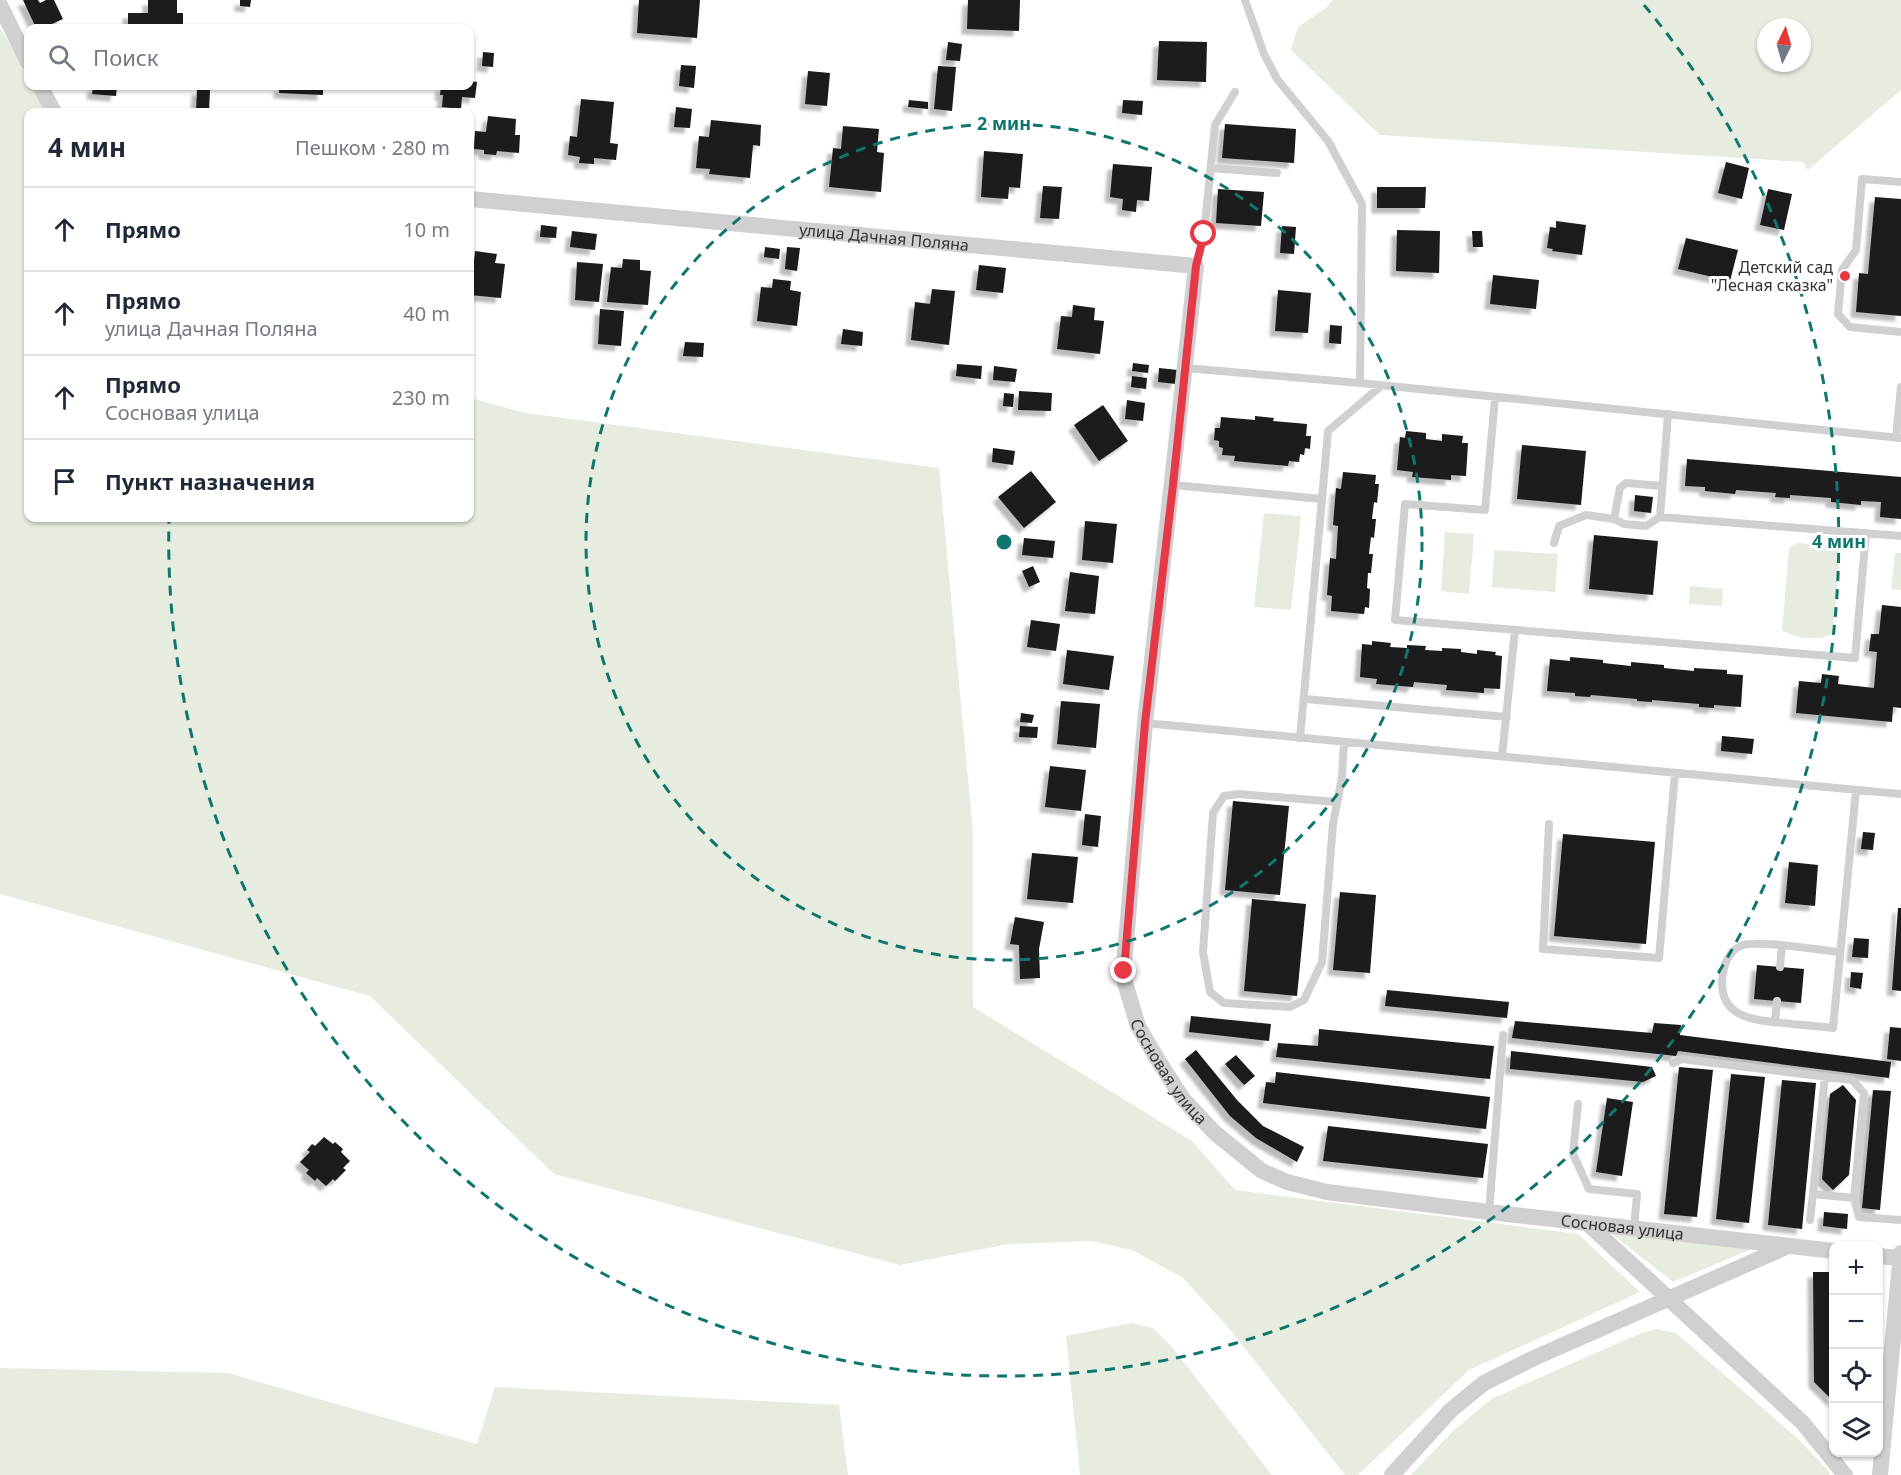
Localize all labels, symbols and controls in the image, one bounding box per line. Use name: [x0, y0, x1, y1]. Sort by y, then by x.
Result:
north arrow: [1757, 18, 1811, 72]
search box: [24, 24, 474, 90]
icon: search: [45, 41, 78, 74]
text: Поиск: [93, 42, 158, 72]
text: 2 мин: [977, 111, 1031, 135]
text: 4 мин: [48, 129, 126, 165]
text: Пешком · 280 m: [295, 134, 450, 161]
icon: ahead: [48, 213, 81, 246]
text: Прямо: [105, 214, 181, 244]
text: 10 m: [403, 216, 450, 243]
street label: улица Дачная Поляна: [798, 218, 970, 256]
route start: [1190, 220, 1216, 246]
place label: Детский сад "Лесная сказка": [1711, 256, 1833, 296]
marker: Детский сад "Лесная сказка": [1838, 269, 1852, 283]
text: Прямо: [105, 285, 181, 315]
icon: ahead: [48, 297, 81, 330]
text: 40 m: [403, 300, 450, 327]
text: улица Дачная Поляна: [105, 315, 318, 342]
text: Прямо: [105, 369, 181, 399]
icon: ahead: [48, 381, 81, 414]
text: 230 m: [392, 384, 450, 411]
text: Сосновая улица: [105, 399, 260, 426]
icon: arrive: [48, 465, 81, 498]
text: Пункт назначения: [105, 466, 315, 496]
text: 4 мин: [1812, 529, 1866, 553]
centre of rings: [994, 532, 1014, 552]
route end: [1110, 957, 1136, 983]
street label: Сосновая улица: [1125, 1016, 1212, 1129]
street label: Сосновая улица: [1560, 1209, 1685, 1245]
map controls: [1829, 1241, 1883, 1457]
button: +: [1829, 1241, 1883, 1295]
button: −: [1829, 1295, 1883, 1349]
button: locate: [1829, 1349, 1883, 1403]
button: layers: [1829, 1403, 1883, 1457]

